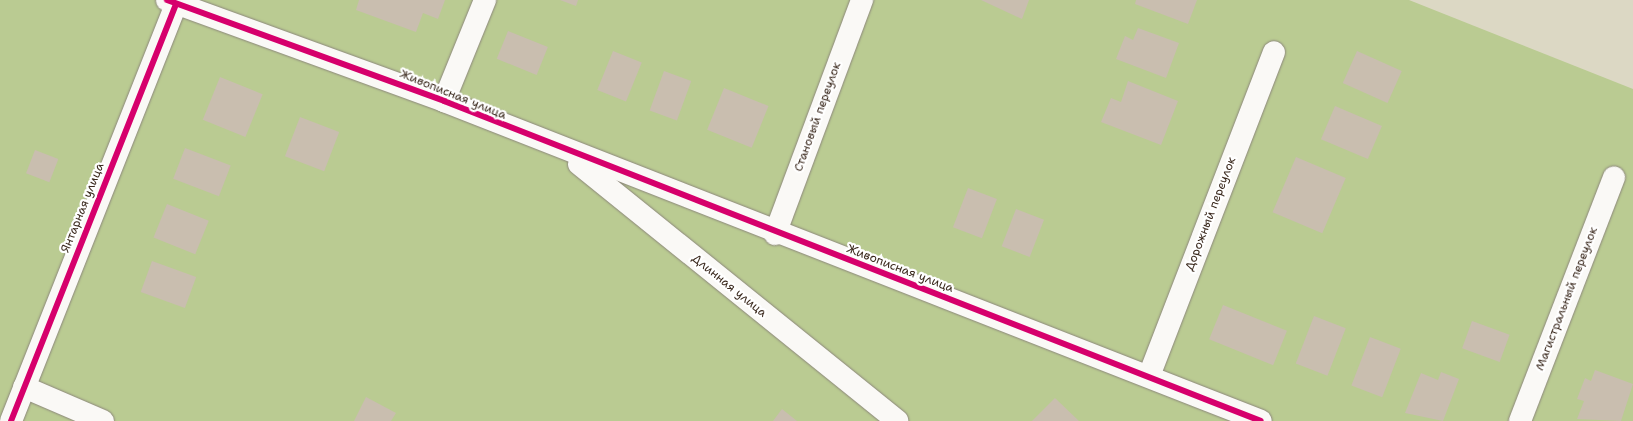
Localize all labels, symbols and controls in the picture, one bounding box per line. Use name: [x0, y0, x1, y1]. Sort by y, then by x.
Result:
street label: Становый переулок: [791, 60, 845, 174]
street label: Живописная улица: [398, 67, 508, 123]
street label: Дорожный переулок: [1183, 155, 1239, 273]
street label: Янтарная улица: [58, 161, 108, 255]
street label: Магистральный переулок: [1533, 225, 1601, 373]
street label: Живописная улица: [844, 242, 956, 296]
street label: Длинная улица: [689, 251, 769, 321]

